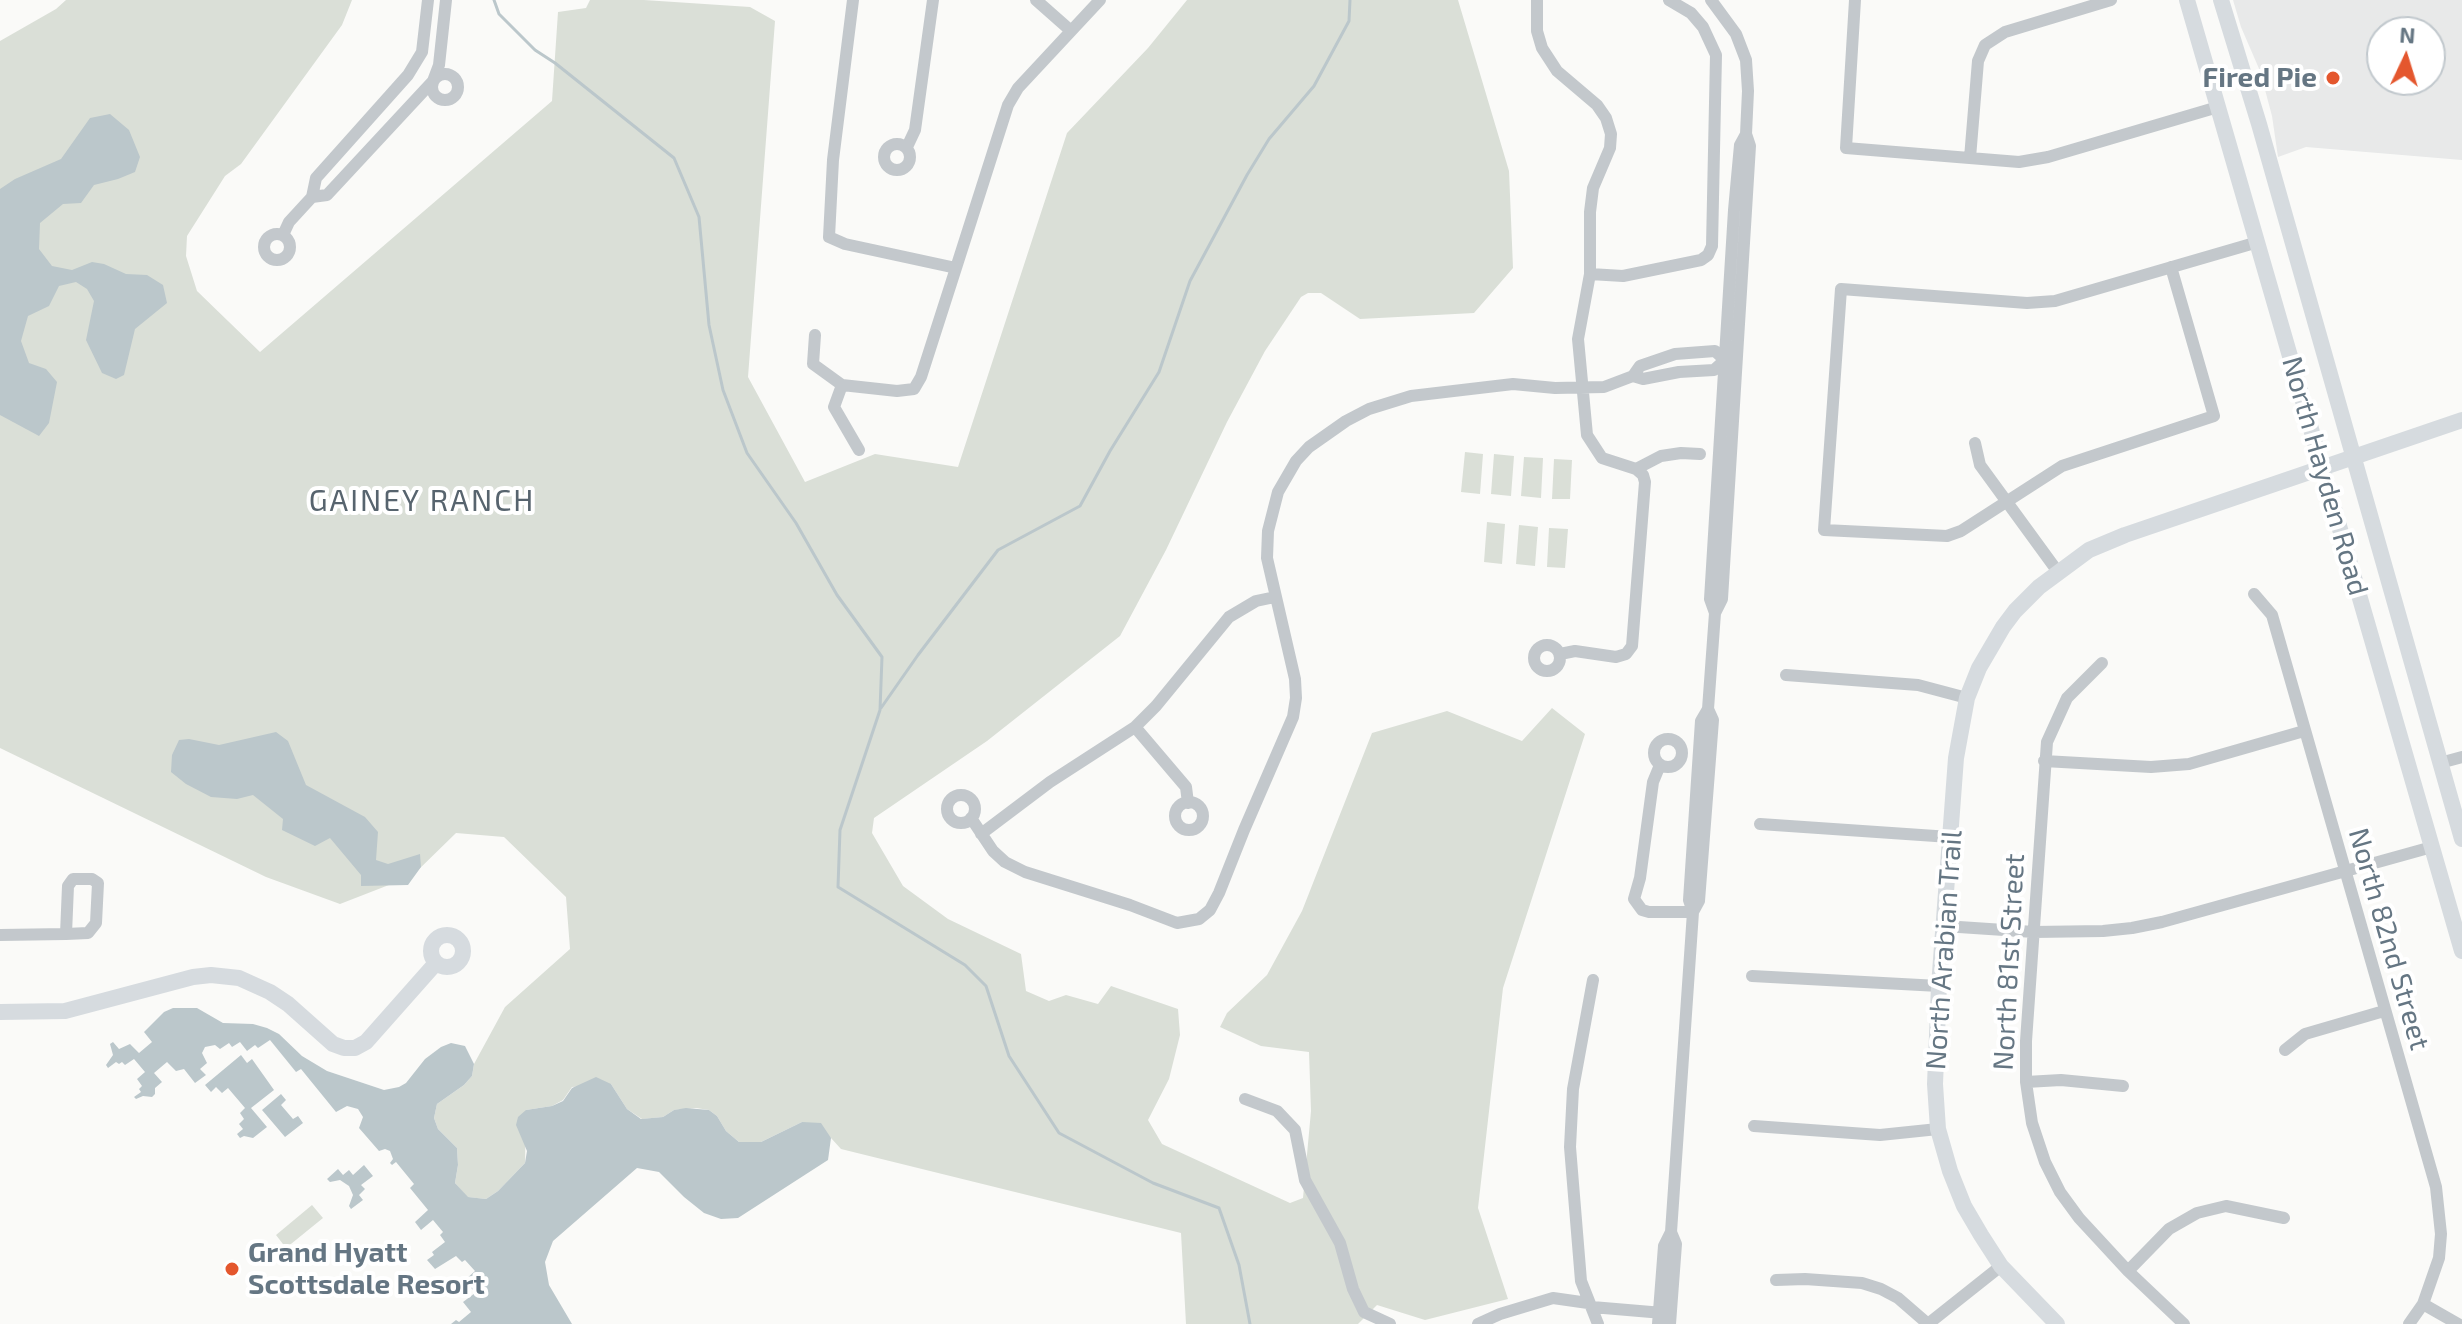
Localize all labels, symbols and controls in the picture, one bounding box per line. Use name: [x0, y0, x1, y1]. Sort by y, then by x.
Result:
north arrow: [2366, 16, 2446, 96]
text: N: [2399, 21, 2416, 48]
place label: Fired Pie: [2203, 61, 2317, 95]
marker: Fired Pie: [2324, 69, 2342, 87]
street label: North Hayden Road: [2275, 353, 2375, 599]
district label: GAINEY RANCH: [309, 483, 535, 519]
street label: North 82nd Street: [2341, 824, 2437, 1054]
street label: North Arabian Trail: [1919, 829, 1969, 1071]
street label: North 81st Street: [1987, 853, 2031, 1071]
place label: Grand Hyatt Scottsdale Resort: [248, 1236, 485, 1302]
marker: Grand Hyatt Scottsdale Resort: [223, 1260, 241, 1278]

